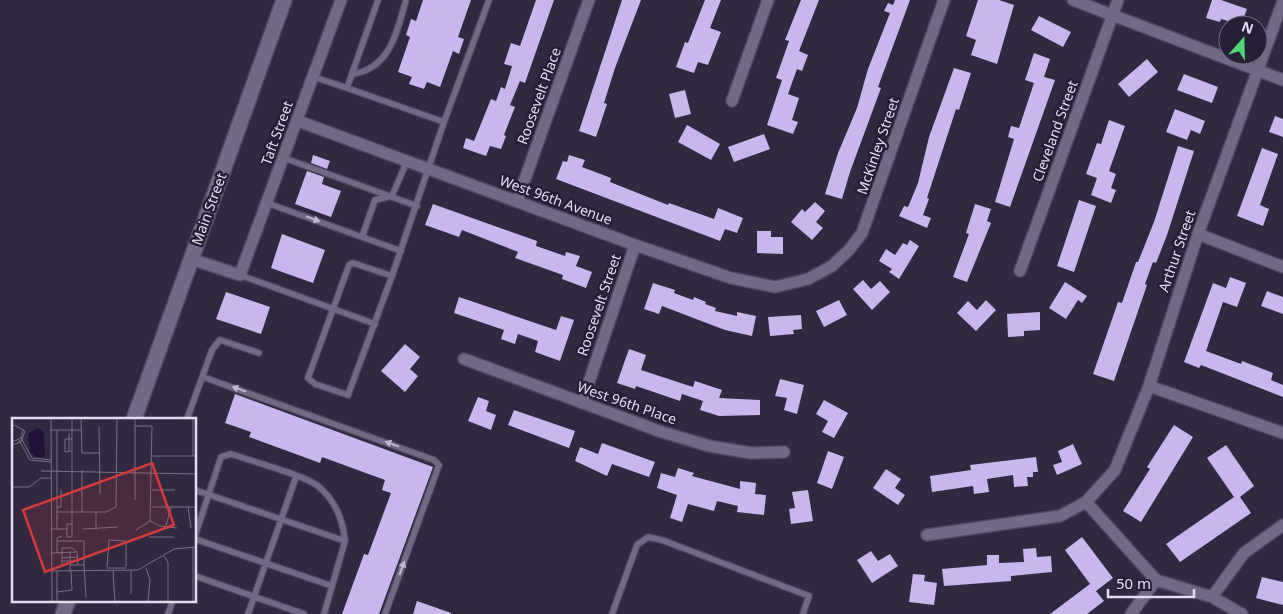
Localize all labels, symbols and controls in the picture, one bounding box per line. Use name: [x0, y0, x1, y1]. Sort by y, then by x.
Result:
north arrow: [1218, 15, 1268, 65]
text: N: [1239, 16, 1256, 38]
street label: Roosevelt Place: [512, 45, 565, 147]
street label: Cleveland Street: [1027, 78, 1082, 184]
street label: McKinley Street: [852, 95, 903, 197]
street label: Taft Street: [256, 98, 297, 168]
street label: Main Street: [187, 170, 230, 248]
street label: West 96th Avenue: [497, 170, 615, 229]
street label: Arthur Street: [1154, 207, 1199, 294]
one-way arrow: [305, 216, 320, 224]
street label: Roosevelt Street: [572, 251, 625, 358]
street label: West 96th Place: [575, 377, 679, 428]
one-way arrow: [231, 385, 246, 392]
inset map: [12, 418, 196, 602]
one-way arrow: [384, 440, 399, 447]
one-way arrow: [398, 560, 406, 575]
scale bar: [1108, 566, 1194, 598]
text: 50 m: [1116, 573, 1151, 593]

